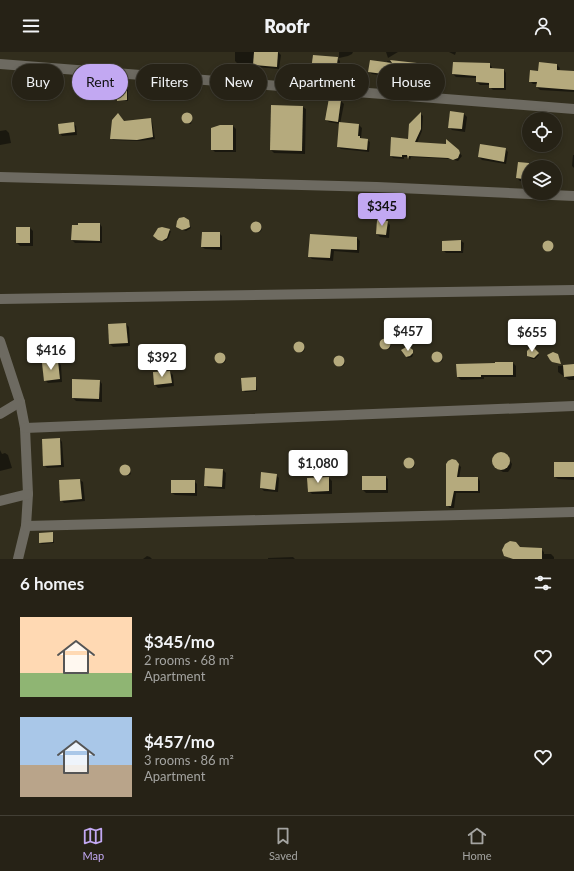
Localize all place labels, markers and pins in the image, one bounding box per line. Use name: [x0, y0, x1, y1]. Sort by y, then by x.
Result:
pin: $345: [358, 193, 406, 227]
pin: $457: [384, 318, 432, 352]
pin: $655: [508, 319, 556, 353]
pin: $416: [27, 337, 75, 371]
pin: $392: [138, 344, 186, 378]
pin: $1,080: [285, 450, 351, 484]

